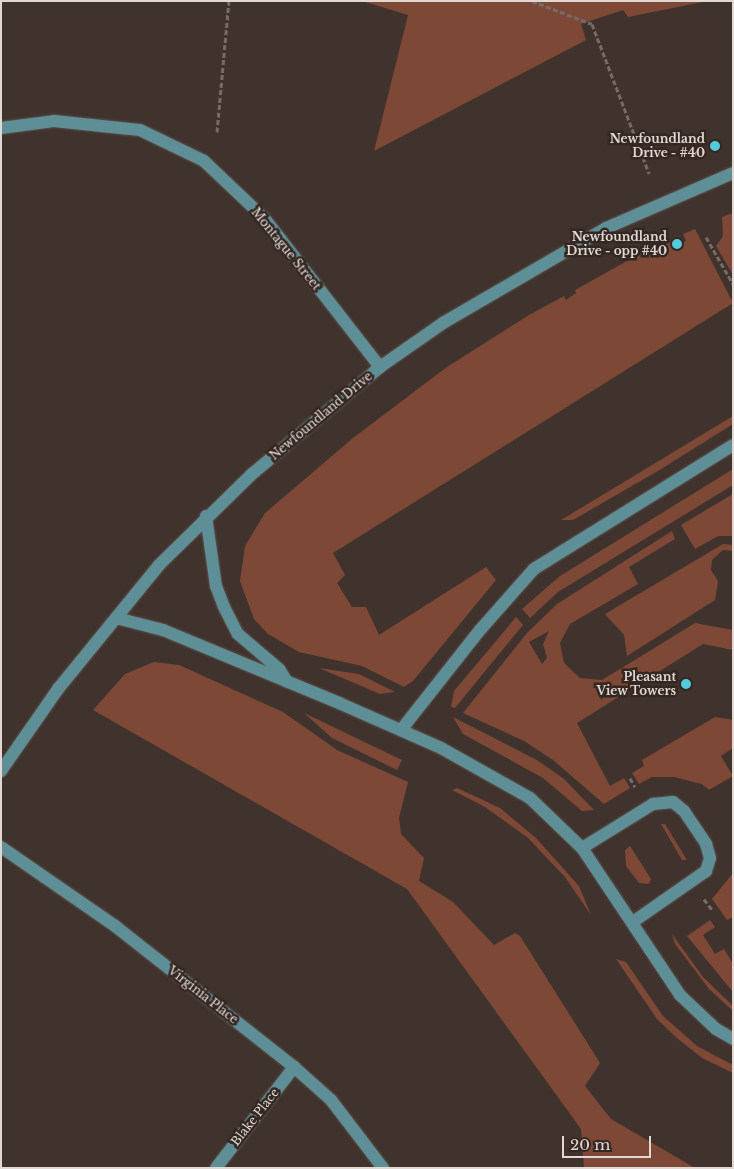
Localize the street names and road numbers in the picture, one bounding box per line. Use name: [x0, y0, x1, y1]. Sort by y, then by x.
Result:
street label: Montague Street: [248, 205, 324, 293]
street label: Newfoundland Drive: [267, 369, 375, 463]
street label: Virginia Place: [165, 963, 241, 1027]
street label: Blake Place: [228, 1085, 282, 1149]

